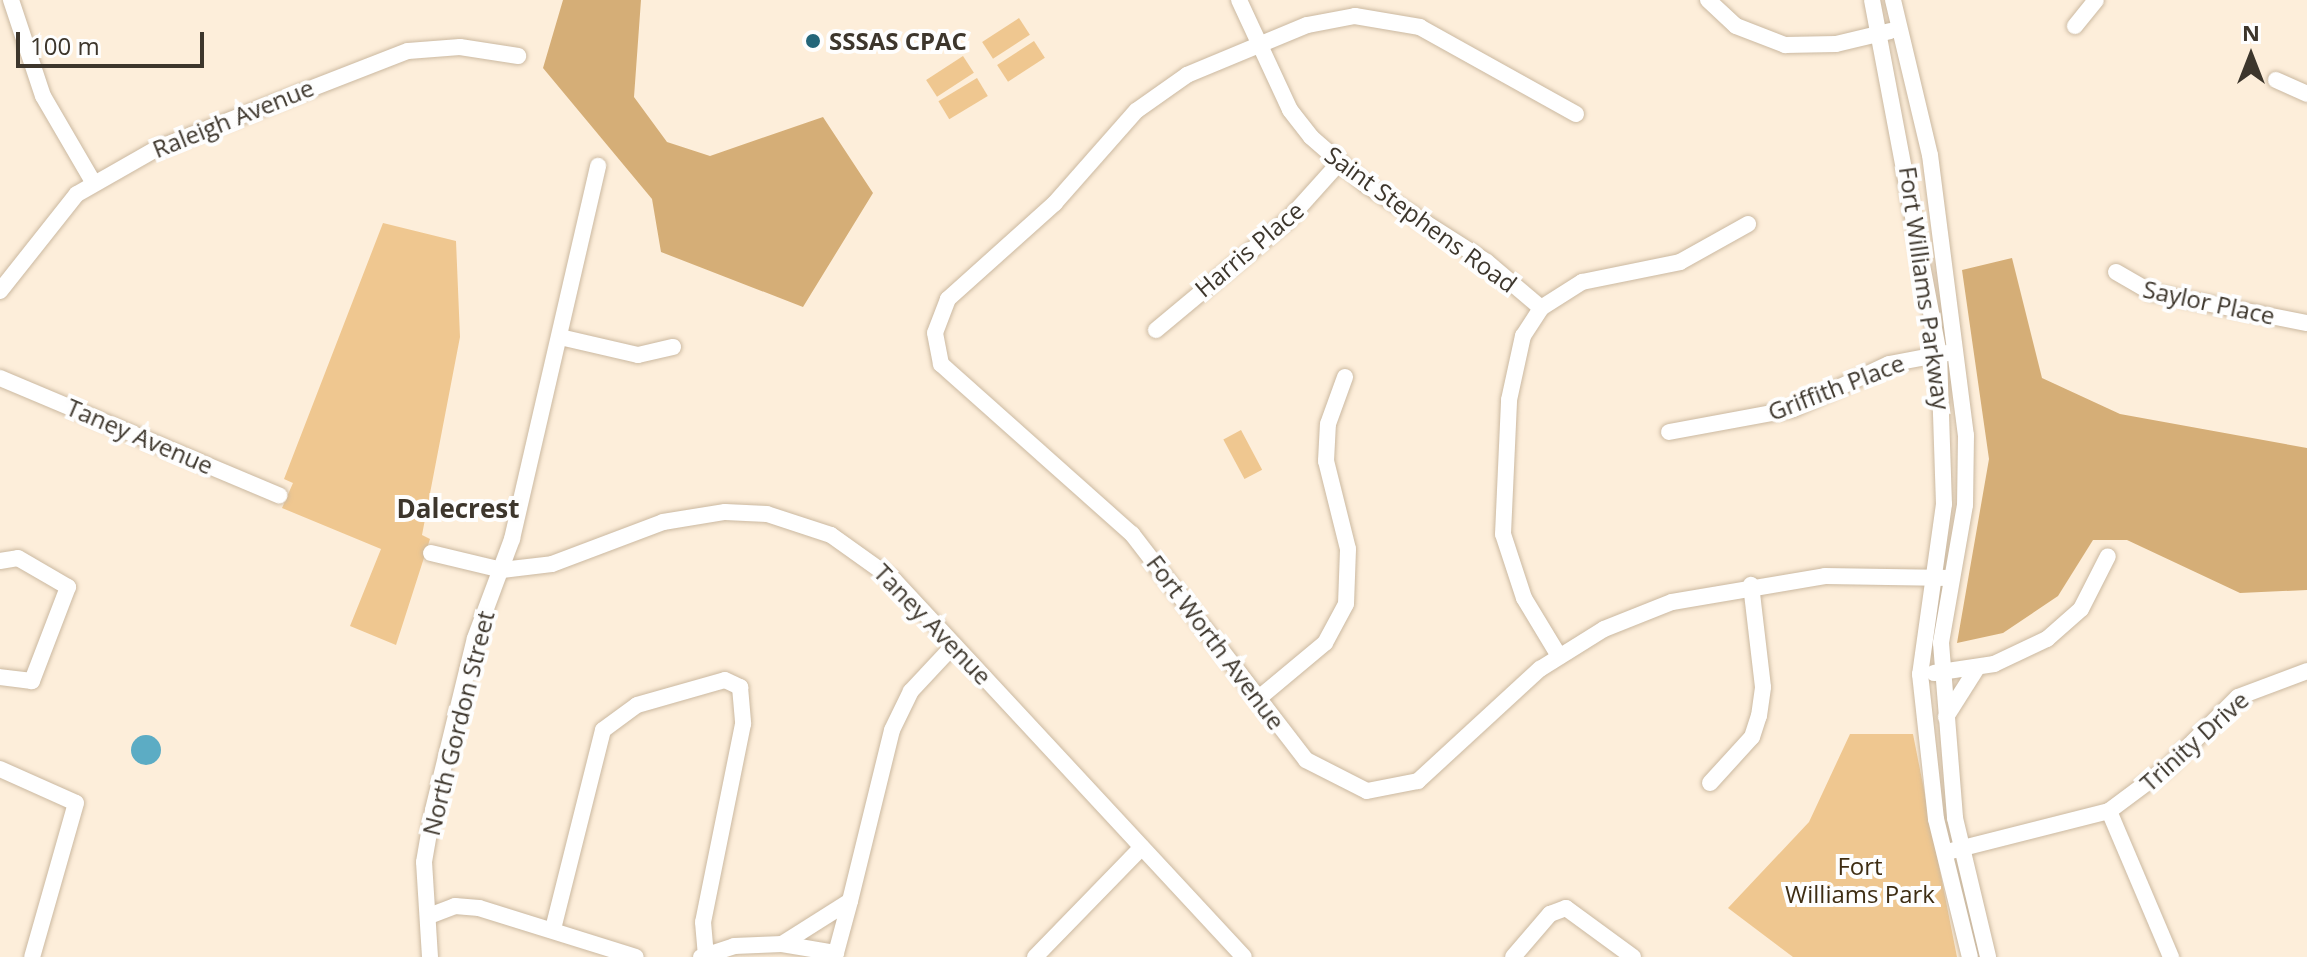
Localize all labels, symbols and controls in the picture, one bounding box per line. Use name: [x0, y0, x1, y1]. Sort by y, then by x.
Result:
scale bar: [20, 16, 208, 66]
north arrow: [2211, 16, 2291, 96]
text: N: [2242, 17, 2260, 47]
place label: SSSAS CPAC: [829, 27, 967, 55]
text: 100 m: [30, 29, 100, 62]
marker: SSSAS CPAC: [804, 32, 822, 50]
street label: Raleigh Avenue: [148, 73, 318, 163]
street label: Saint Stephens Road: [1320, 140, 1522, 298]
street label: Fort Williams Parkway: [1894, 165, 1956, 411]
street label: Harris Place: [1189, 195, 1309, 303]
street label: Saylor Place: [2141, 274, 2277, 330]
street label: Griffith Place: [1764, 348, 1908, 426]
street label: Taney Avenue: [62, 392, 218, 480]
district label: Dalecrest: [397, 493, 519, 525]
street label: Fort Worth Avenue: [1141, 549, 1291, 735]
street label: Taney Avenue: [868, 558, 998, 690]
street label: North Gordon Street: [416, 608, 500, 838]
street label: Trinity Drive: [2134, 685, 2254, 797]
park label: Fort Williams Park: [1785, 852, 1935, 908]

